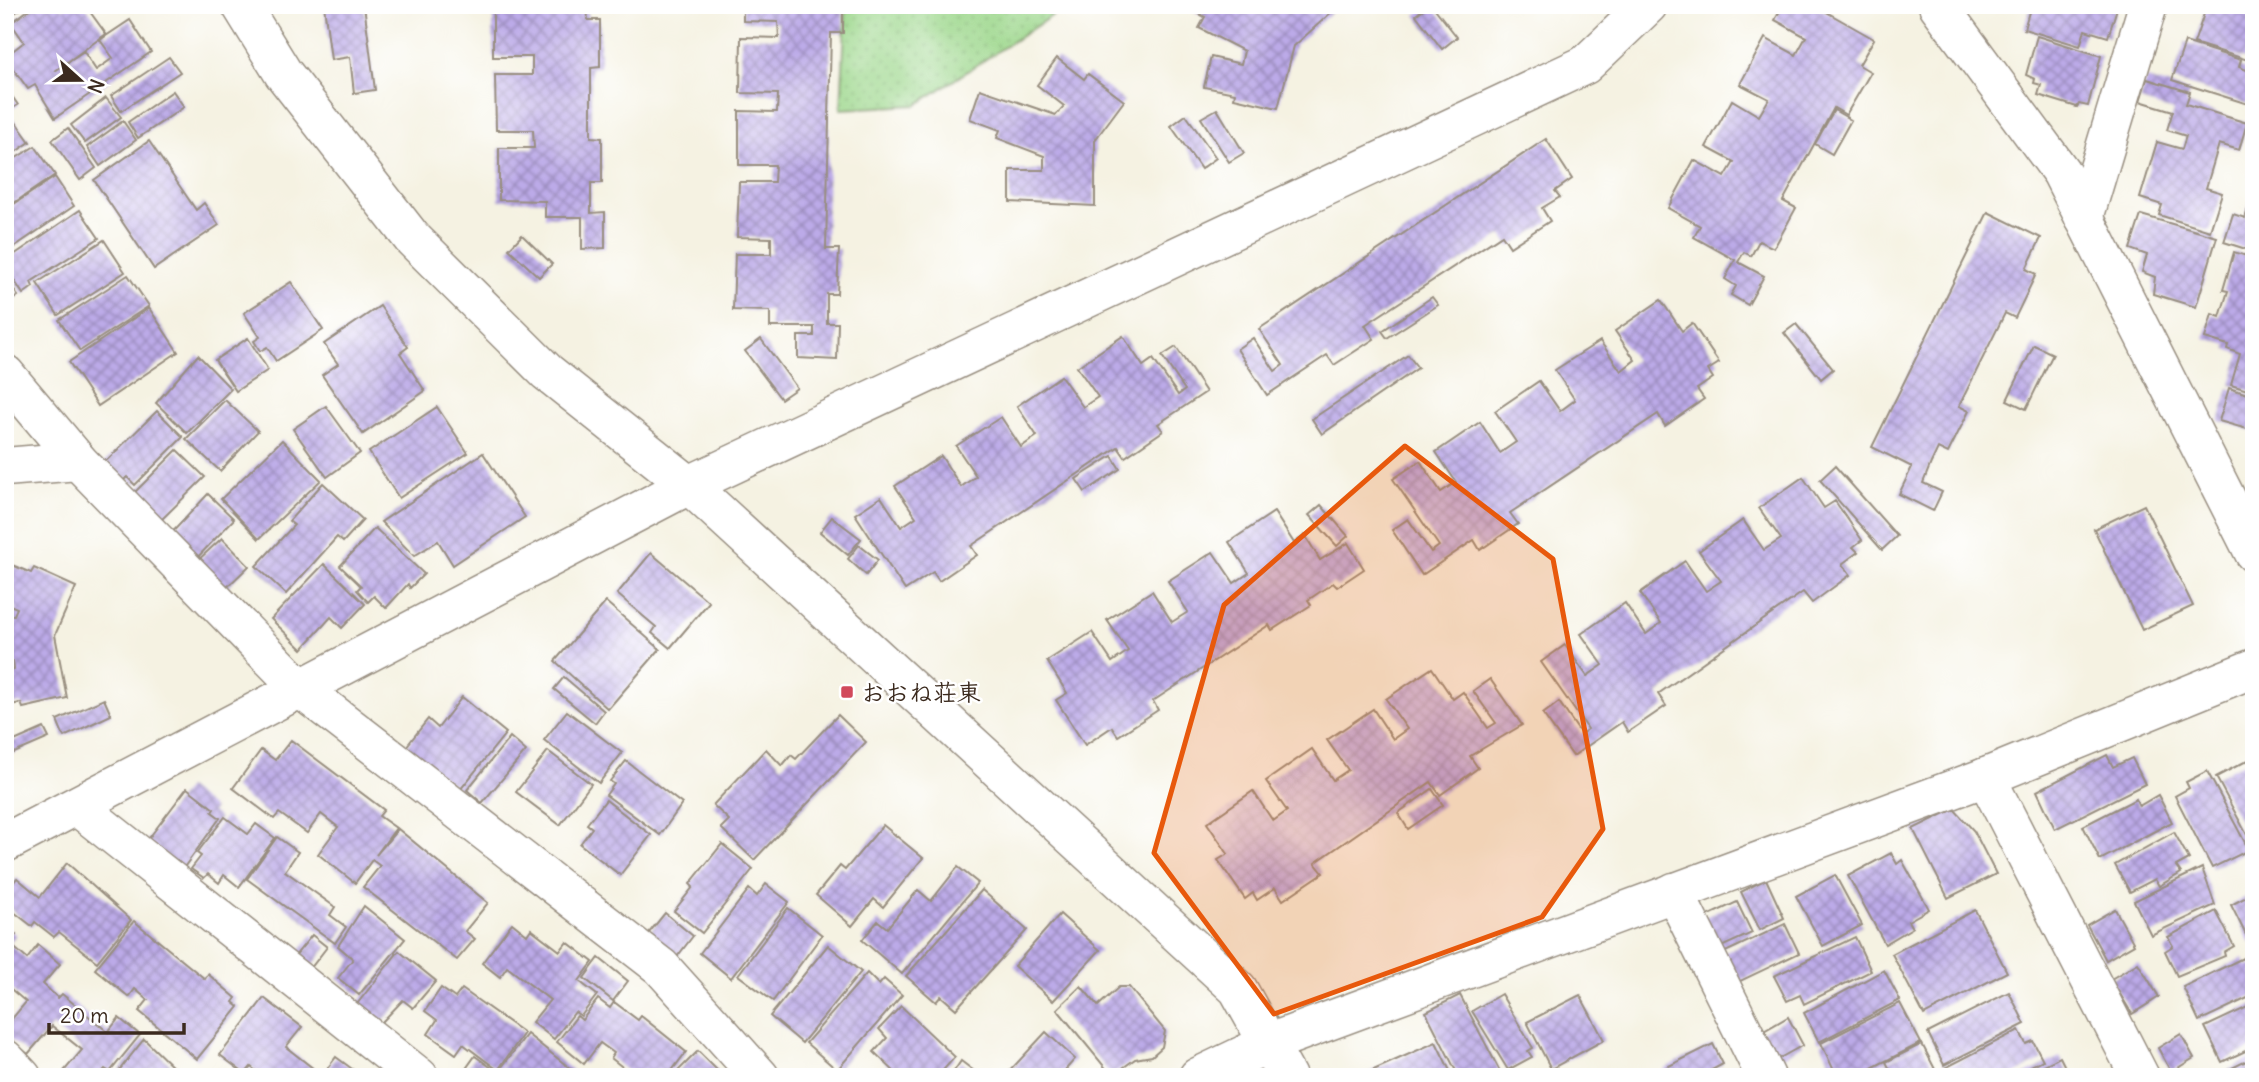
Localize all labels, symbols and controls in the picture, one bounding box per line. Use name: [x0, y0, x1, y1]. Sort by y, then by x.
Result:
north arrow: [46, 46, 116, 116]
text: N: [82, 76, 109, 97]
place label: おおね荘東: [861, 677, 981, 707]
marker: おおね荘東: [839, 684, 855, 700]
scale bar: [49, 991, 184, 1035]
text: 20 m: [60, 1002, 109, 1029]

